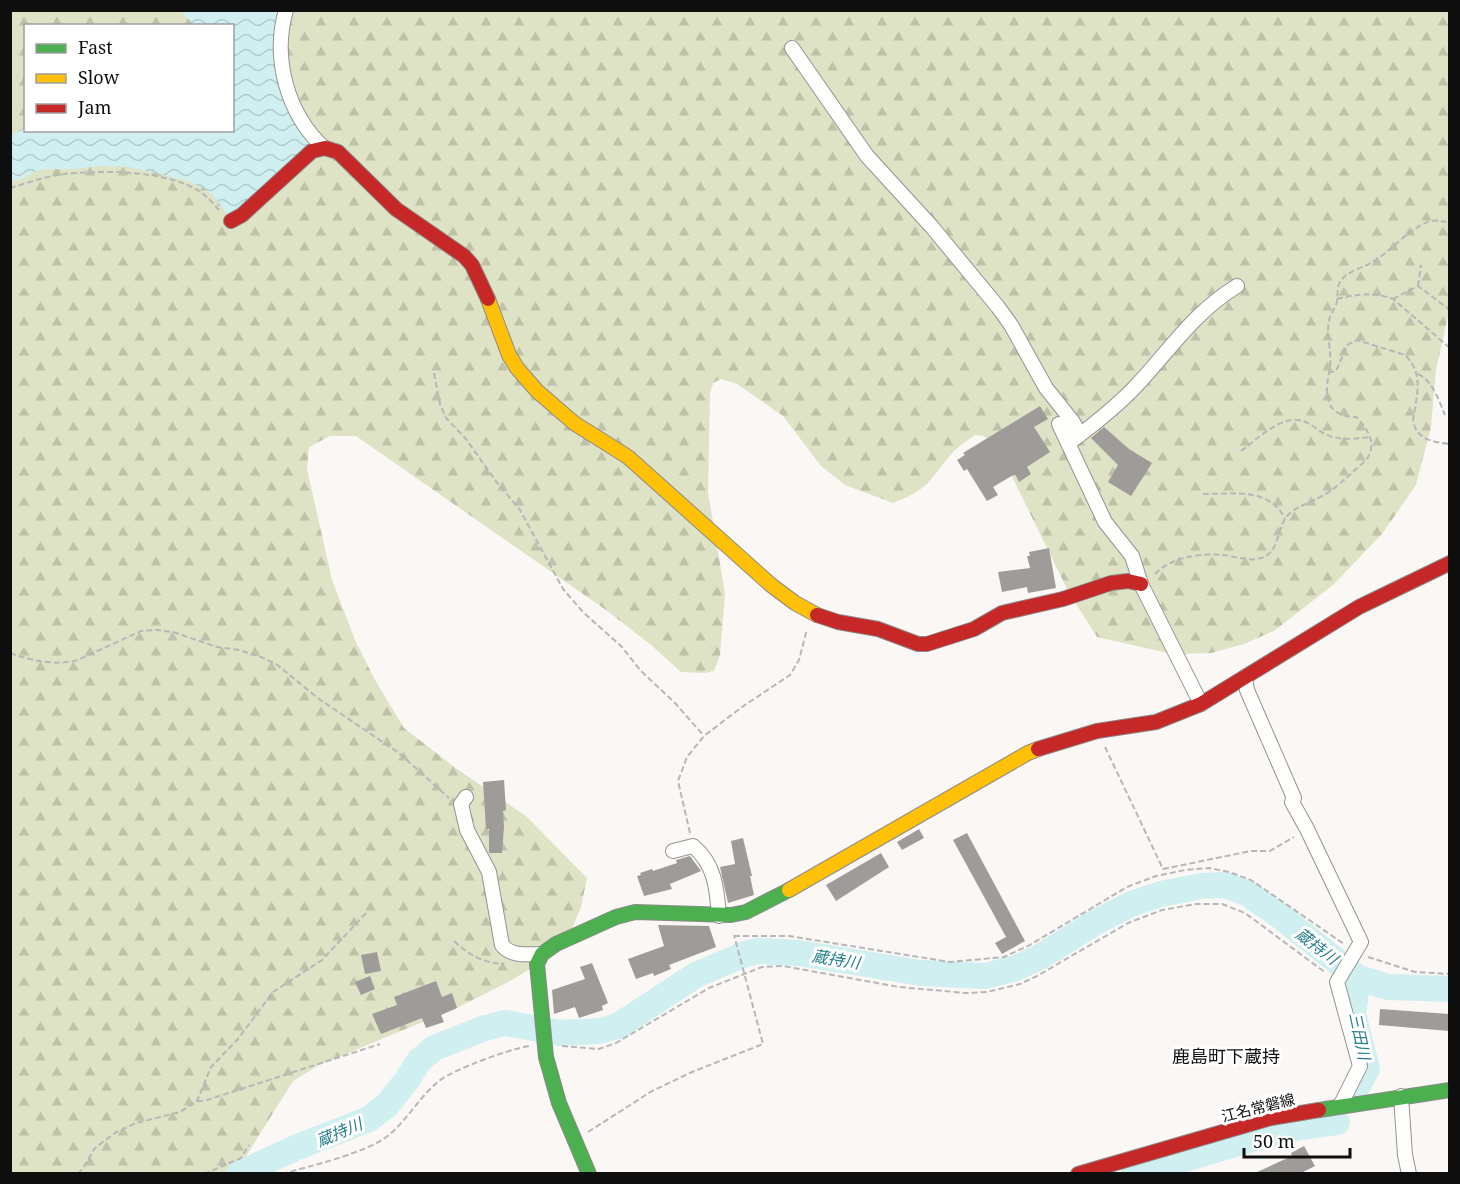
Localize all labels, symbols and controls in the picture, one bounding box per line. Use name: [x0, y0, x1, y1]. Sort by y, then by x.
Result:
legend: [24, 24, 234, 132]
text: Fast: [78, 35, 113, 59]
text: Slow: [78, 65, 120, 89]
text: Jam: [77, 95, 112, 119]
water label: 蔵持川: [1291, 923, 1344, 970]
water label: 蔵持川: [811, 944, 863, 974]
water label: 三田川: [1344, 1010, 1376, 1064]
district label: 鹿島町下蔵持: [1172, 1044, 1280, 1068]
street label: 江名常磐線: [1219, 1088, 1297, 1126]
water label: 蔵持川: [313, 1112, 367, 1152]
scale bar: [1244, 1121, 1350, 1159]
text: 50 m: [1253, 1129, 1295, 1153]

